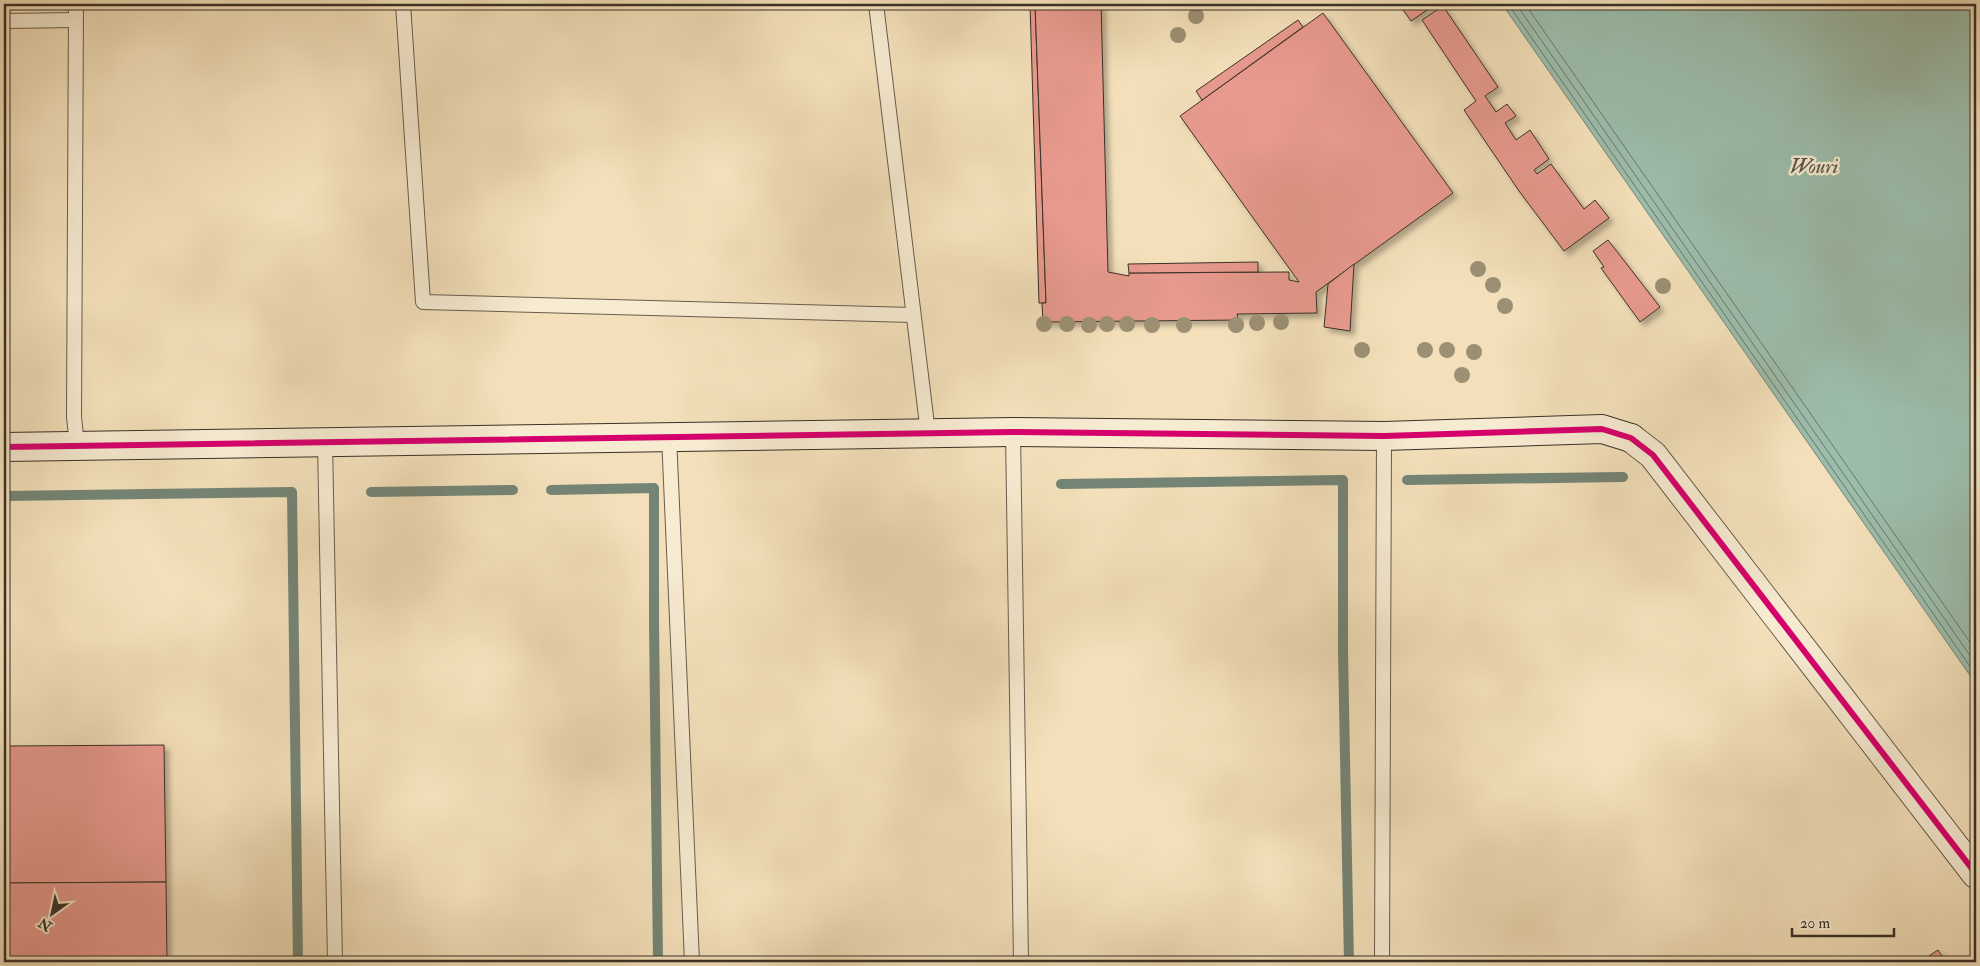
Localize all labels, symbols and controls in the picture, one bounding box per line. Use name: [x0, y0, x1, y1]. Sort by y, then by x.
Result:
water label: Wouri: [1790, 154, 1839, 179]
north arrow: [28, 888, 78, 938]
scale bar: [1792, 906, 1895, 938]
text: N: [35, 914, 56, 936]
text: 20 m: [1800, 914, 1830, 933]

